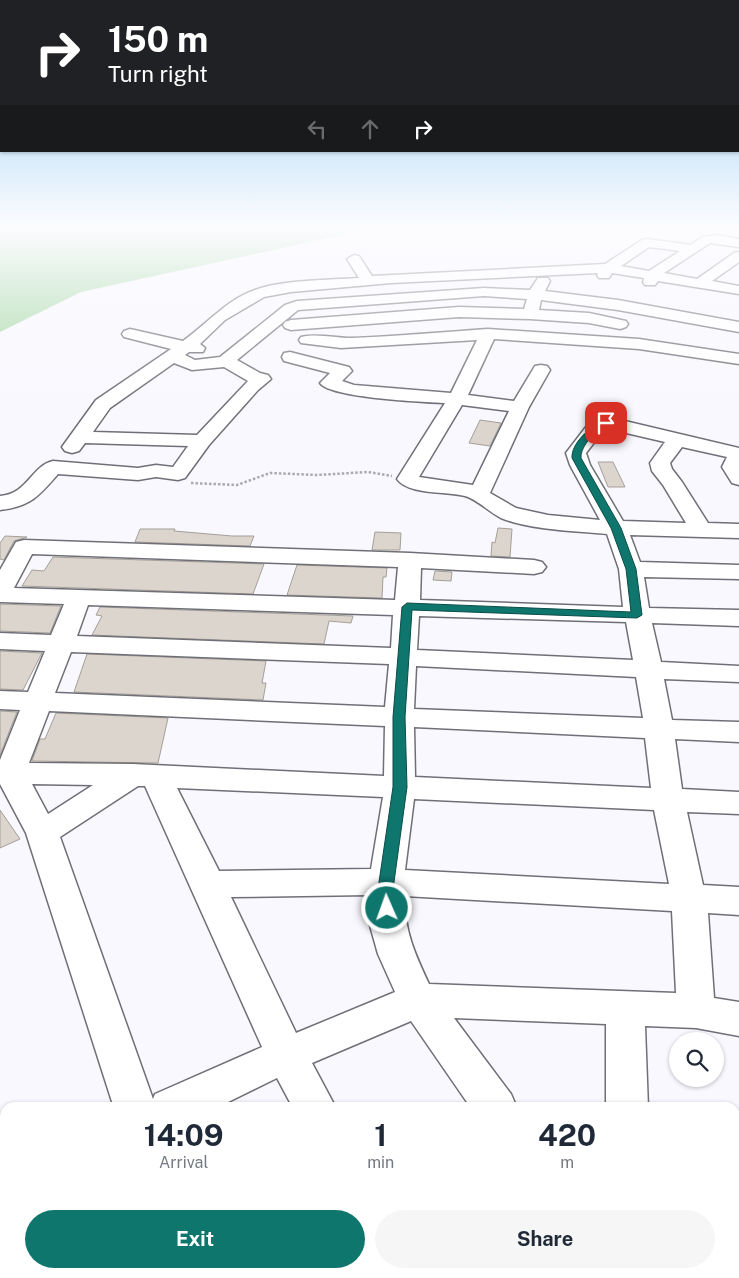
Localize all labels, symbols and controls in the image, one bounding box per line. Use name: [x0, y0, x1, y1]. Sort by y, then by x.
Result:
text: 150 m: [108, 19, 208, 60]
icon: right: [25, 20, 90, 85]
text: Turn right: [108, 61, 208, 87]
icon: left: [303, 115, 331, 143]
icon: ahead: [356, 115, 384, 143]
icon: right: [409, 115, 437, 143]
pin: [585, 402, 627, 444]
icon: arrive: [592, 409, 620, 437]
position arrow: [360, 881, 412, 933]
map controls: [669, 1032, 724, 1087]
button: search: [669, 1032, 724, 1087]
text: 14:09: [144, 1117, 223, 1153]
text: 1: [374, 1117, 387, 1153]
text: 420: [538, 1117, 596, 1153]
text: Arrival: [159, 1153, 208, 1172]
text: min: [367, 1153, 394, 1172]
text: m: [560, 1153, 574, 1172]
button: Exit: [25, 1210, 365, 1268]
button: Share: [375, 1210, 715, 1268]

